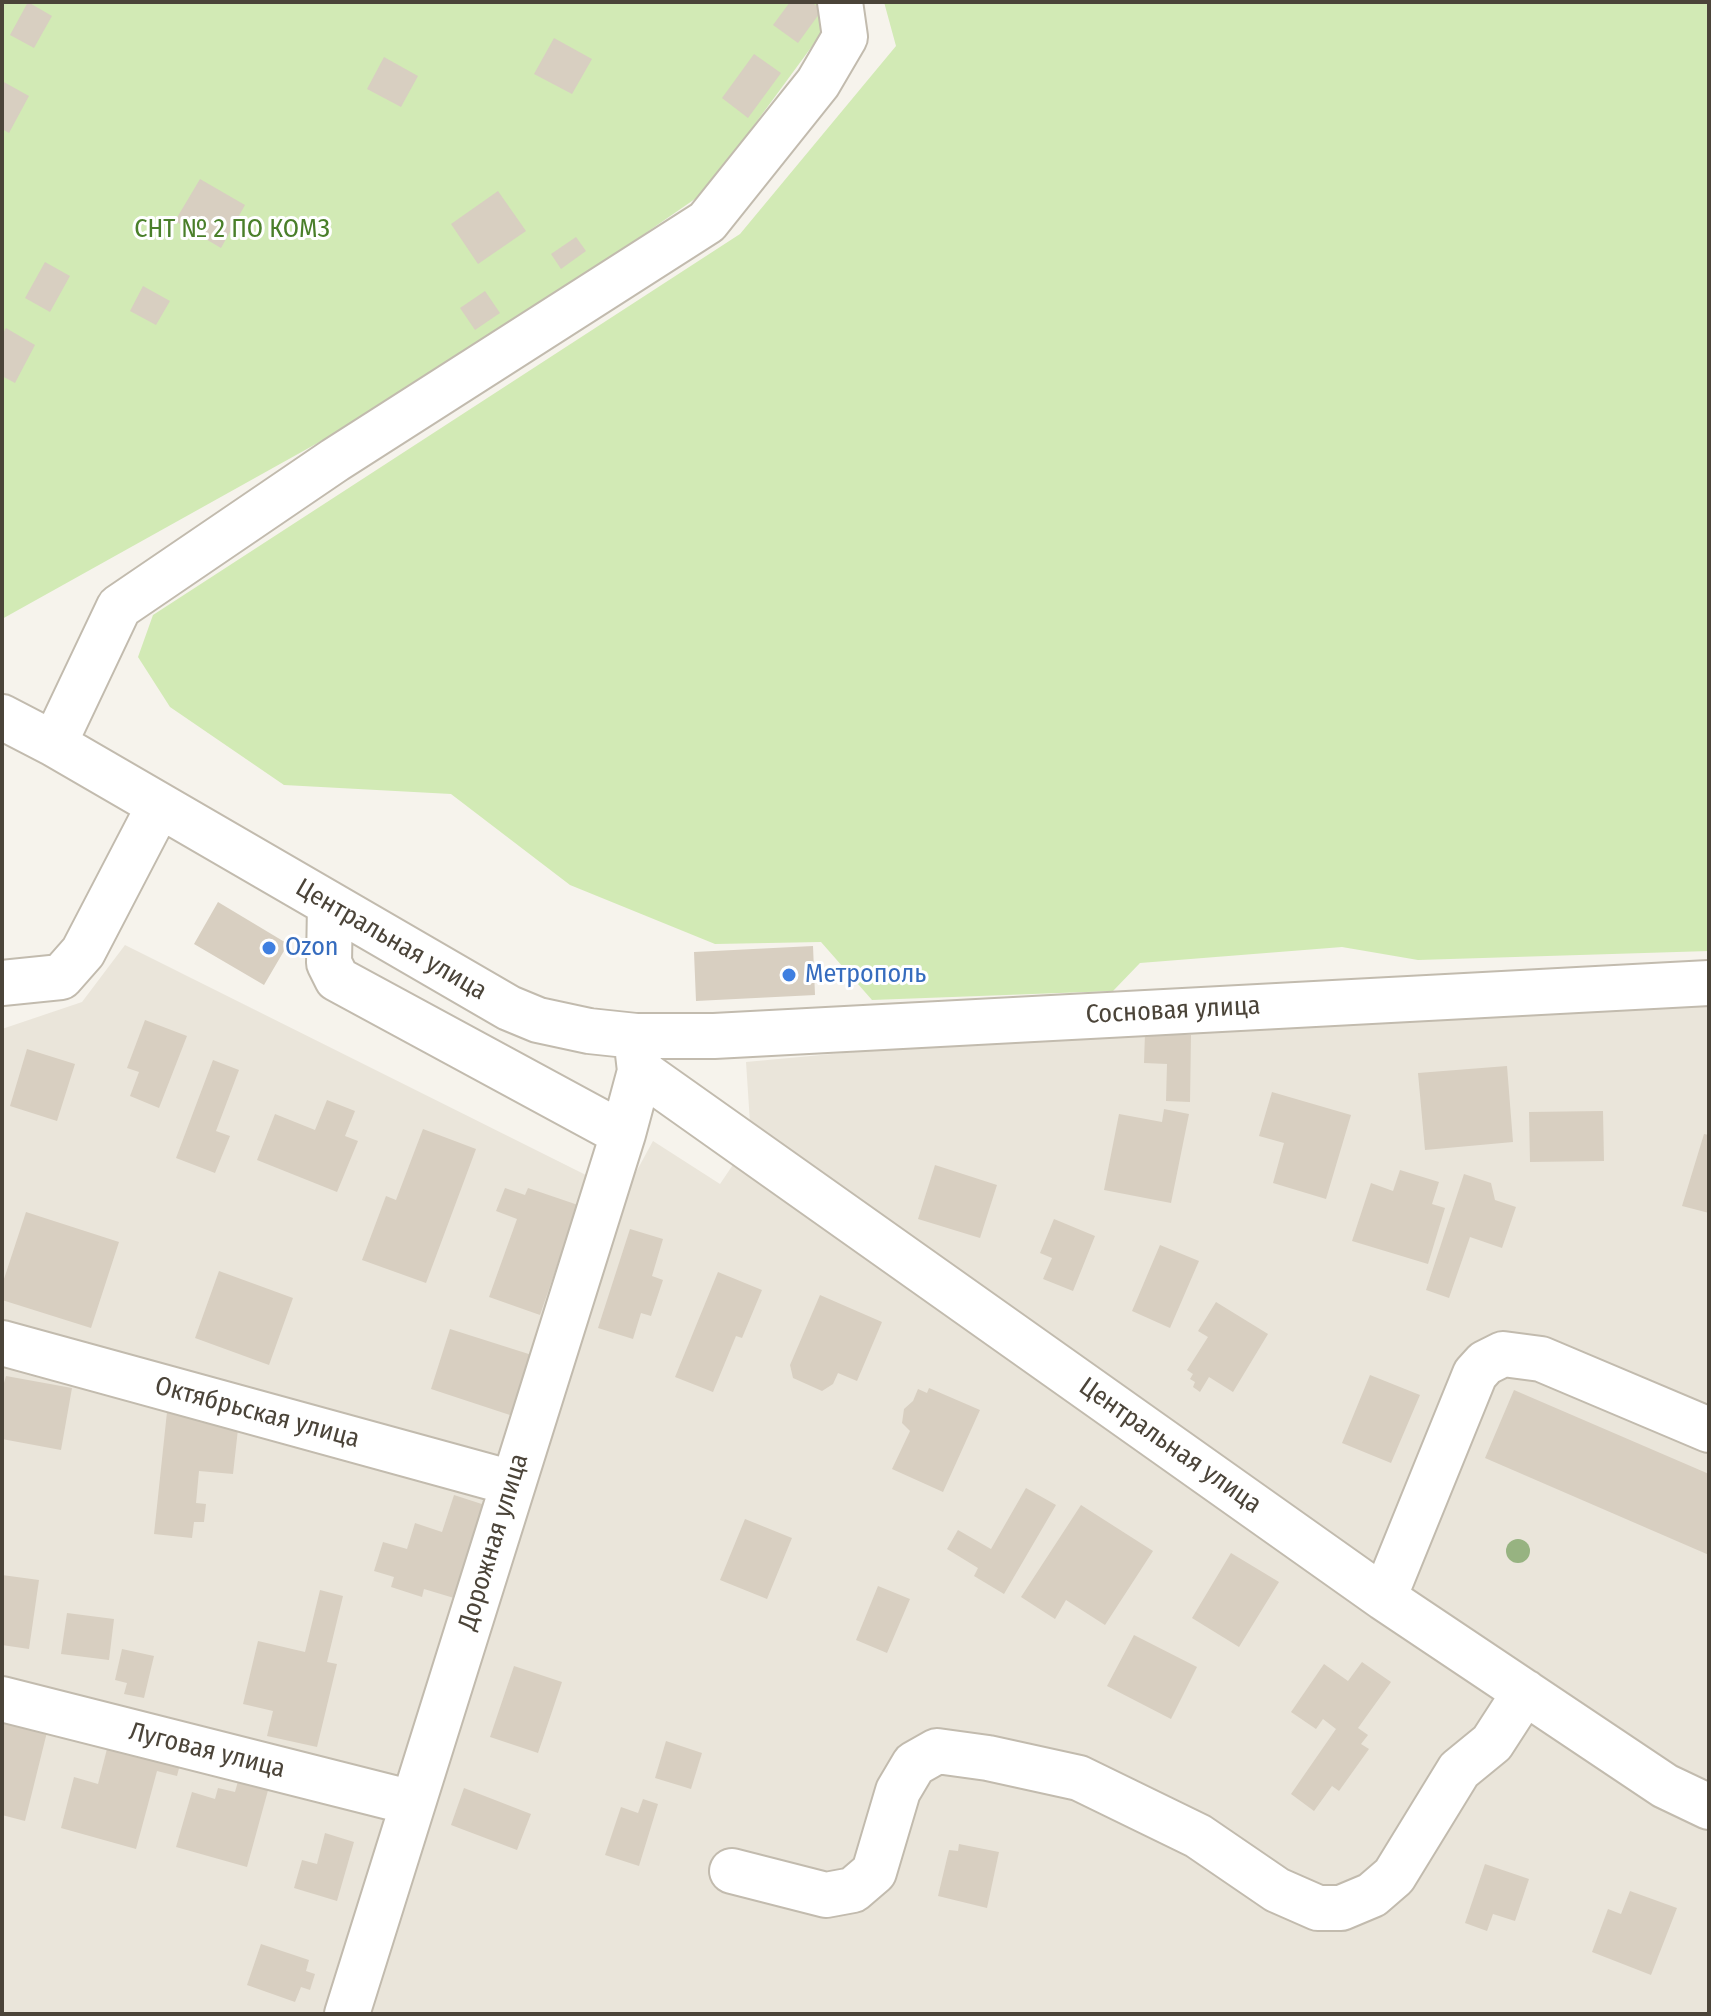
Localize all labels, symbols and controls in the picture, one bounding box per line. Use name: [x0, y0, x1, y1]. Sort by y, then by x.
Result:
park label: СНТ № 2 ПО КОМЗ: [134, 214, 330, 246]
street label: Центральная улица: [290, 873, 492, 1007]
place label: Ozon: [285, 932, 339, 964]
marker: Ozon: [260, 939, 278, 957]
place label: Метрополь: [805, 959, 926, 991]
marker: Метрополь: [780, 966, 798, 984]
street label: Сосновая улица: [1085, 991, 1261, 1031]
street label: Октябрьская улица: [151, 1371, 363, 1455]
street label: Центральная улица: [1073, 1371, 1267, 1521]
street label: Дорожная улица: [452, 1450, 536, 1634]
street label: Луговая улица: [126, 1717, 288, 1785]

